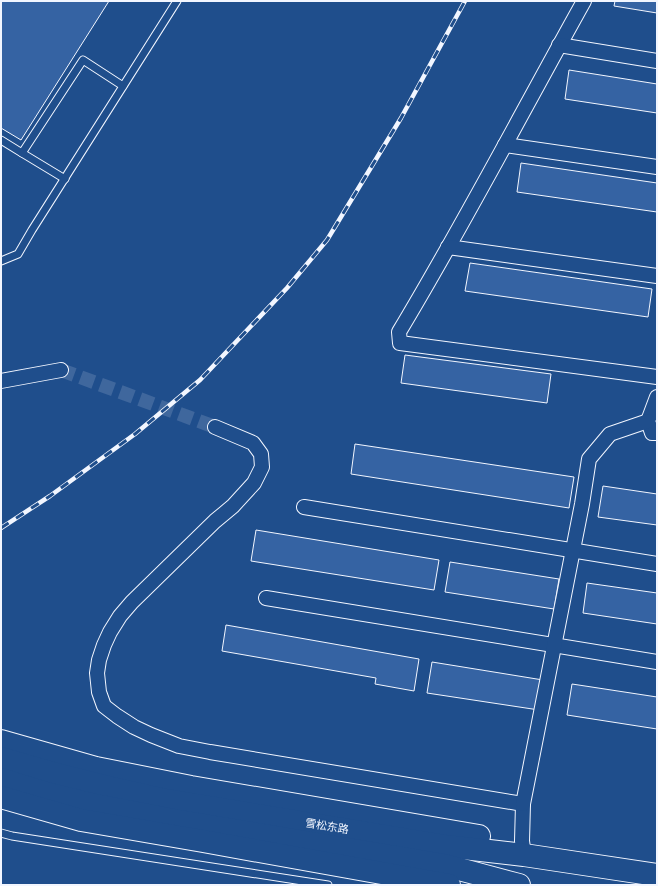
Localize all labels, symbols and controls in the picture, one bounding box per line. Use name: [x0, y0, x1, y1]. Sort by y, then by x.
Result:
street label: 雪松东路: [304, 817, 350, 835]

